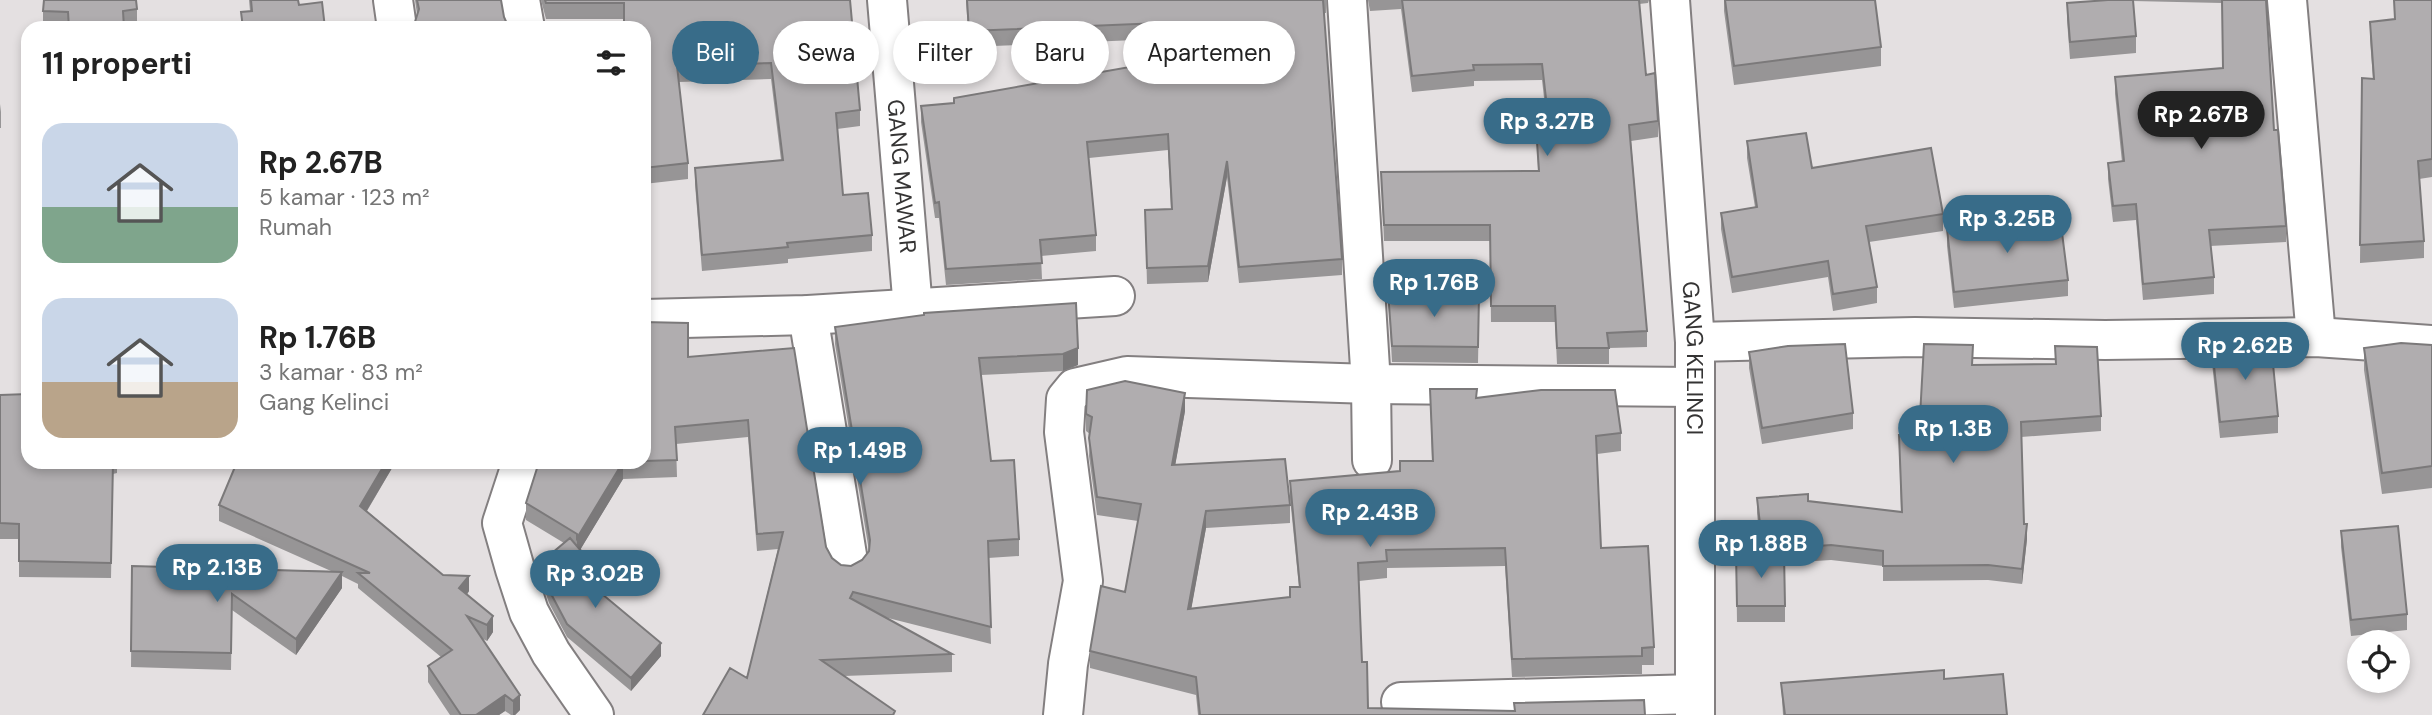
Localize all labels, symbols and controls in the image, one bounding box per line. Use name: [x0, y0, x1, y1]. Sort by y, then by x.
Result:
chip: Beli: [672, 21, 759, 84]
chip: Sewa: [773, 21, 879, 84]
chip: Filter: [893, 21, 997, 84]
chip: Baru: [1011, 21, 1109, 84]
chip: Apartemen: [1123, 21, 1295, 84]
text: 11 properti: [42, 44, 192, 83]
icon: filters: [592, 44, 630, 82]
pin: Rp 2.67B: [2129, 92, 2273, 151]
street label: GANG MAWAR: [880, 98, 923, 255]
pin: Rp 3.27B: [1475, 99, 1619, 158]
text: Rp 2.67B: [2154, 99, 2248, 129]
text: Rp 3.27B: [1500, 106, 1594, 136]
text: Rp 2.67B: [259, 143, 383, 182]
icon: home: [98, 151, 182, 235]
text: 5 kamar · 123 m²: [259, 182, 430, 212]
pin: Rp 3.25B: [1935, 196, 2079, 255]
text: Rp 3.25B: [1959, 203, 2055, 233]
text: Rumah: [259, 212, 332, 242]
pin: Rp 1.76B: [1362, 260, 1506, 319]
text: Rp 1.76B: [1389, 267, 1479, 297]
street label: GANG KELINCI: [1676, 280, 1710, 435]
text: Rp 1.76B: [259, 318, 376, 357]
pin: Rp 2.62B: [2173, 322, 2317, 382]
icon: home: [98, 326, 182, 410]
text: Rp 2.62B: [2197, 330, 2293, 360]
text: 3 kamar · 83 m²: [259, 357, 423, 387]
text: Gang Kelinci: [259, 387, 389, 417]
pin: Rp 1.3B: [1888, 406, 2018, 465]
text: Rp 1.3B: [1914, 413, 1992, 443]
pin: Rp 1.49B: [788, 428, 932, 487]
text: Rp 1.49B: [813, 435, 907, 465]
pin: Rp 2.43B: [1298, 490, 1442, 549]
text: Rp 2.43B: [1321, 497, 1419, 527]
pin: Rp 1.88B: [1689, 520, 1833, 580]
text: Rp 1.88B: [1715, 528, 1807, 558]
pin: Rp 2.13B: [145, 544, 289, 604]
pin: Rp 3.02B: [523, 550, 667, 610]
text: Rp 2.13B: [172, 552, 262, 582]
text: Rp 3.02B: [546, 558, 644, 588]
map controls: [2347, 630, 2410, 693]
button: locate: [2347, 630, 2410, 693]

